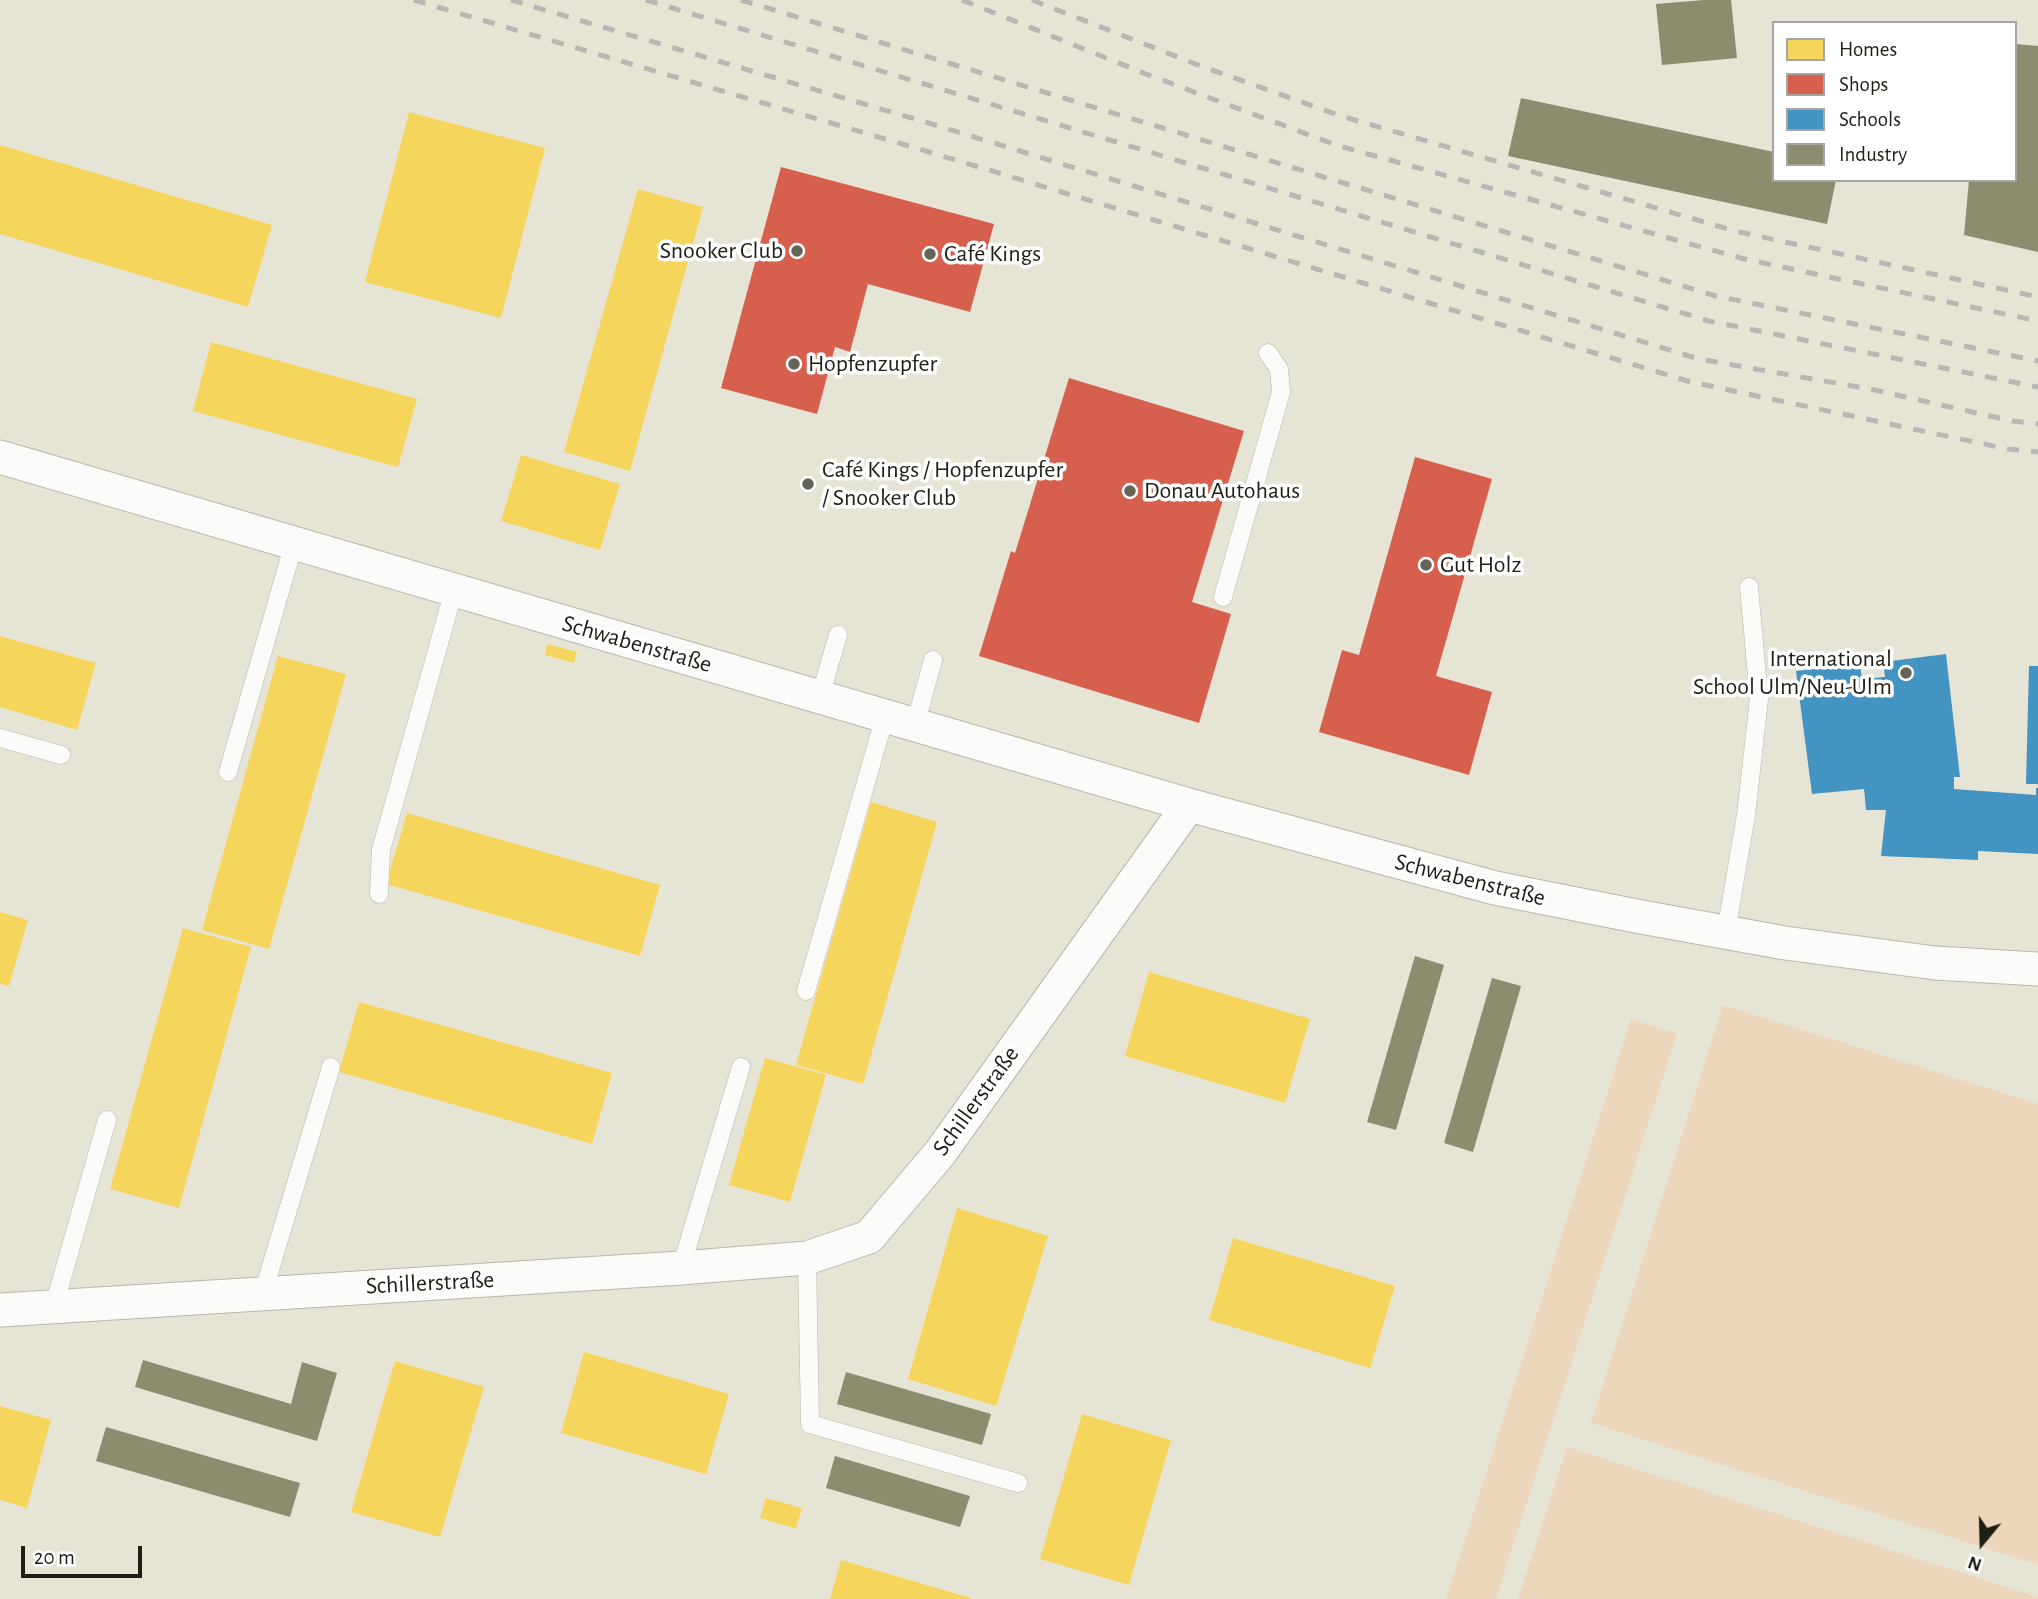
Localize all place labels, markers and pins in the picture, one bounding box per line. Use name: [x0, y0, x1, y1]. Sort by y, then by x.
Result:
place label: Snooker Club: [660, 237, 783, 265]
place label: Café Kings: [944, 240, 1041, 268]
marker: Snooker Club: [789, 243, 805, 259]
marker: Café Kings: [922, 246, 938, 262]
place label: Hopfenzupfer: [808, 350, 937, 378]
marker: Hopfenzupfer: [786, 356, 802, 372]
place label: Café Kings / Hopfenzupfer / Snooker Club: [822, 456, 1063, 512]
marker: Café Kings / Hopfenzupfer / Snooker Club: [800, 476, 816, 492]
place label: Donau Autohaus: [1144, 477, 1300, 505]
marker: Donau Autohaus: [1122, 483, 1138, 499]
place label: Gut Holz: [1440, 551, 1521, 579]
marker: Gut Holz: [1418, 557, 1434, 573]
place label: International School Ulm/Neu-Ulm: [1693, 645, 1892, 701]
marker: International School Ulm/Neu-Ulm: [1898, 665, 1914, 681]

